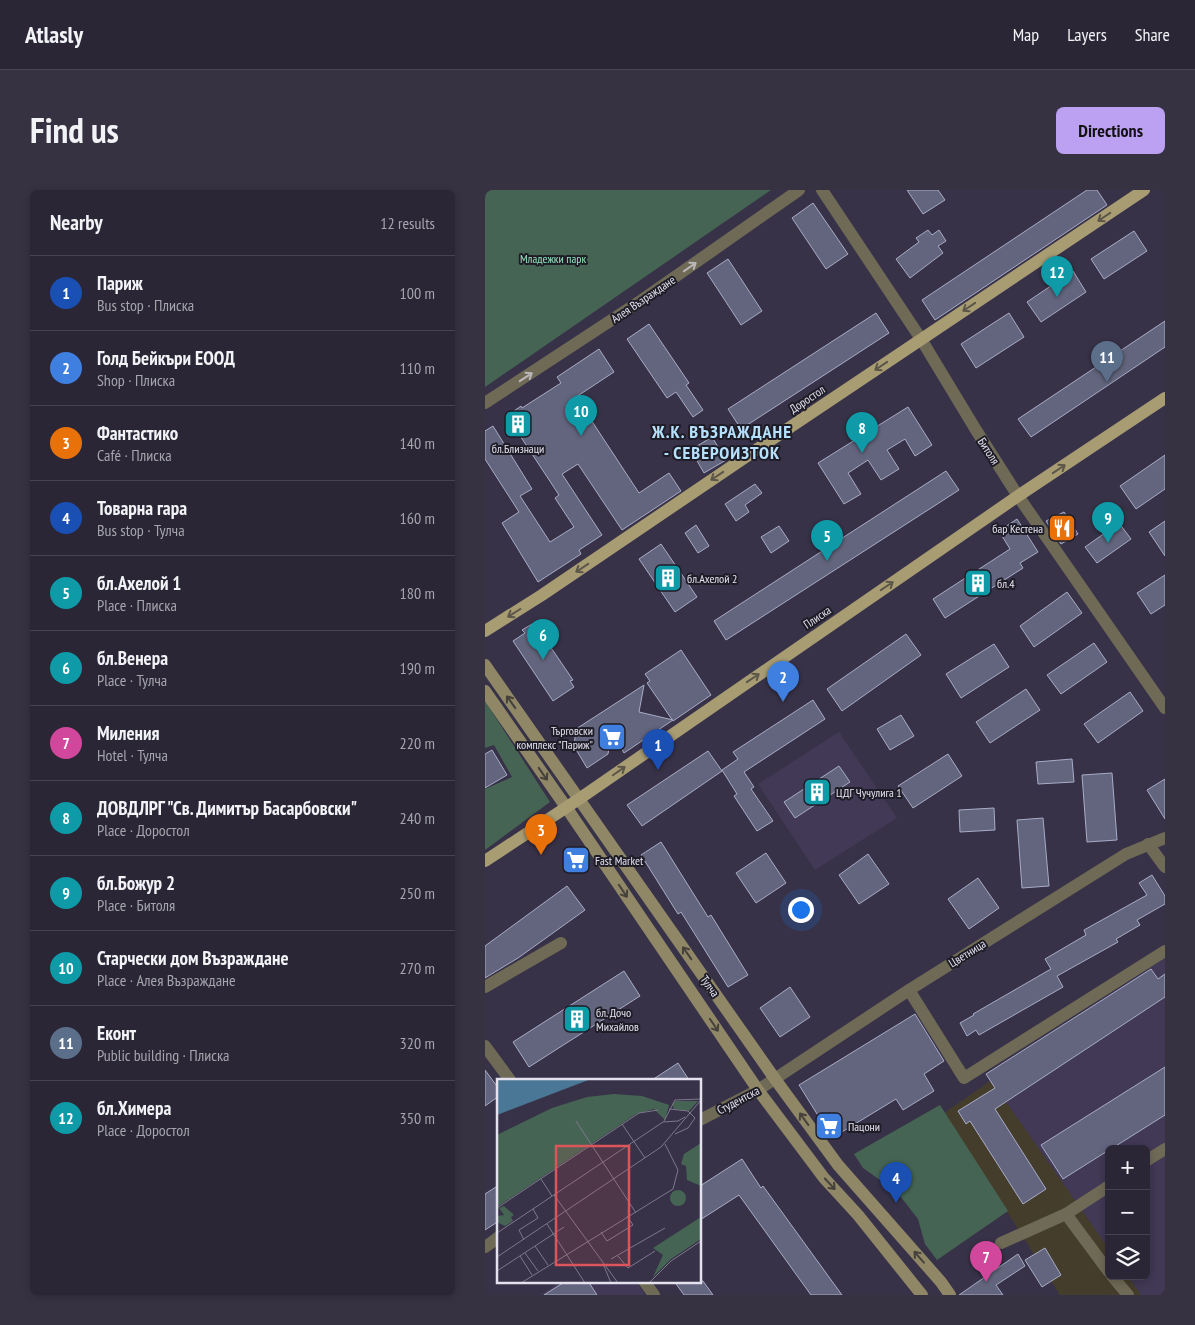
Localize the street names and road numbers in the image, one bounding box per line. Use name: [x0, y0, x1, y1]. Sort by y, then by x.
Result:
street label: Алея Възраждане: [608, 272, 678, 326]
street label: Доростол: [786, 382, 828, 416]
street label: Битоля: [975, 435, 1003, 468]
street label: Плиска: [800, 602, 834, 632]
street label: Цветница: [946, 936, 988, 970]
street label: Тулча: [697, 972, 723, 1000]
street label: Студентска: [714, 1083, 762, 1117]

